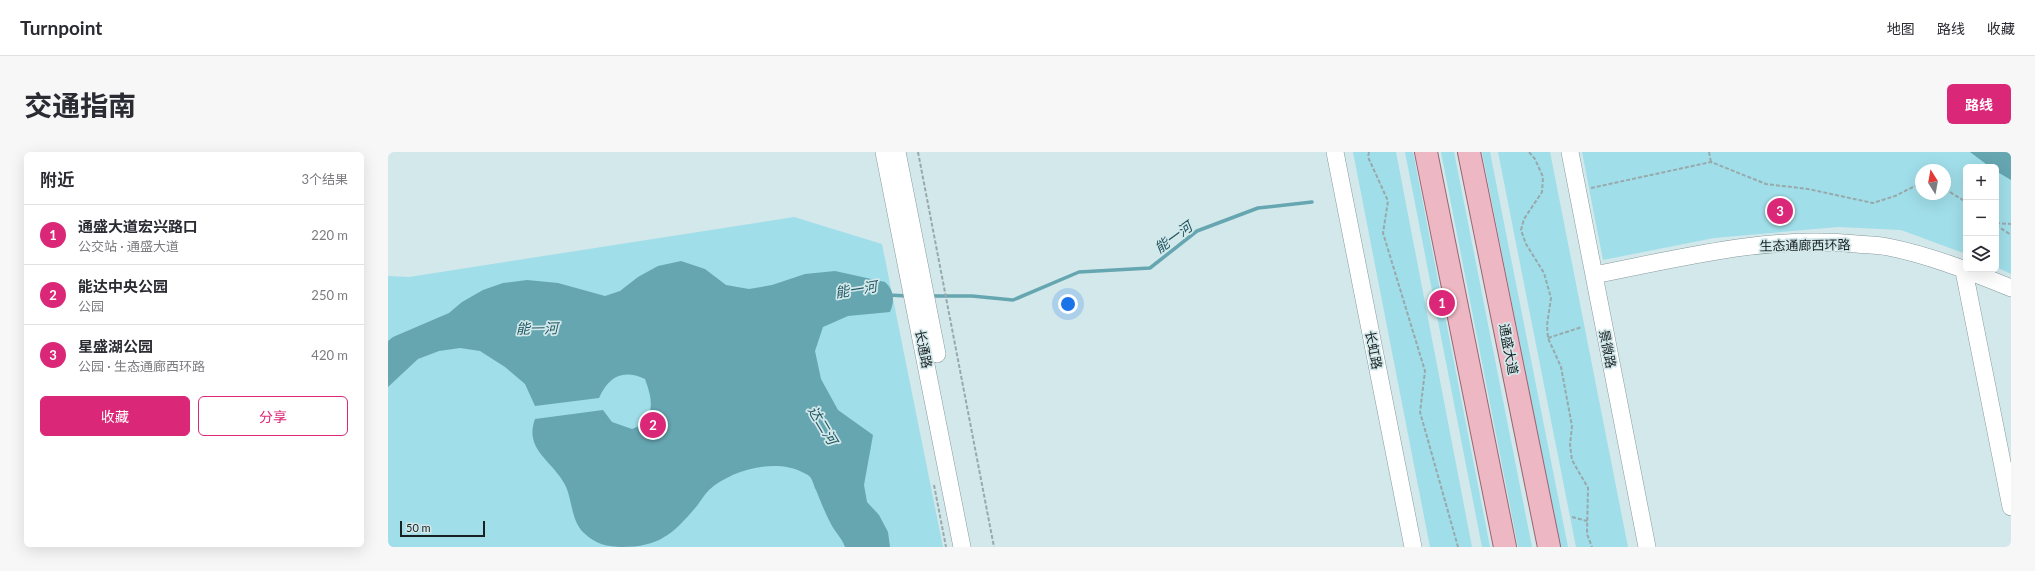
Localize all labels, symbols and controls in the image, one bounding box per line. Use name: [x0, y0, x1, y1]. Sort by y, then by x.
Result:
text: Turnpoint: [20, 16, 102, 39]
text: 地图: [1887, 20, 1915, 37]
text: 路线: [1937, 20, 1965, 37]
text: 收藏: [1987, 20, 2015, 37]
button: 路线: [1947, 84, 2011, 124]
text: 交通指南: [24, 88, 136, 122]
north arrow: [1915, 164, 1951, 200]
map controls: [1963, 164, 1999, 272]
button: +: [1963, 164, 1999, 200]
text: 附近: [40, 169, 74, 190]
text: 3个结果: [301, 171, 348, 187]
pin: 3: [1767, 196, 1793, 226]
button: −: [1963, 200, 1999, 236]
water label: 能一河: [1151, 216, 1197, 256]
text: 通盛大道宏兴路口: [78, 217, 198, 235]
text: 1: [49, 227, 57, 243]
text: 220 m: [311, 227, 348, 243]
street label: 生态通廊西环路: [1759, 236, 1851, 254]
button: layers: [1963, 236, 1999, 272]
text: 公交站 · 通盛大道: [78, 238, 179, 254]
text: 能达中央公园: [78, 277, 168, 295]
water label: 能一河: [834, 277, 881, 301]
text: 2: [49, 287, 57, 303]
text: 250 m: [311, 287, 348, 303]
pin: 1: [1429, 288, 1455, 318]
your location: [1058, 294, 1078, 314]
text: 公园: [78, 298, 104, 314]
water label: 能一河: [516, 319, 561, 337]
street label: 通盛大道: [1496, 322, 1522, 376]
street label: 长通路: [912, 328, 936, 370]
street label: 景微路: [1596, 328, 1620, 370]
street label: 长虹路: [1362, 329, 1386, 371]
text: 星盛湖公园: [78, 337, 153, 355]
text: 3: [49, 347, 57, 363]
text: 420 m: [311, 347, 348, 363]
text: 公园 · 生态通廊西环路: [78, 358, 205, 374]
button: 收藏: [40, 396, 190, 436]
button: 分享: [198, 396, 348, 436]
water label: 达二河: [805, 403, 843, 450]
pin: 2: [640, 410, 666, 440]
scale bar: [400, 519, 485, 538]
text: 50 m: [406, 521, 431, 534]

